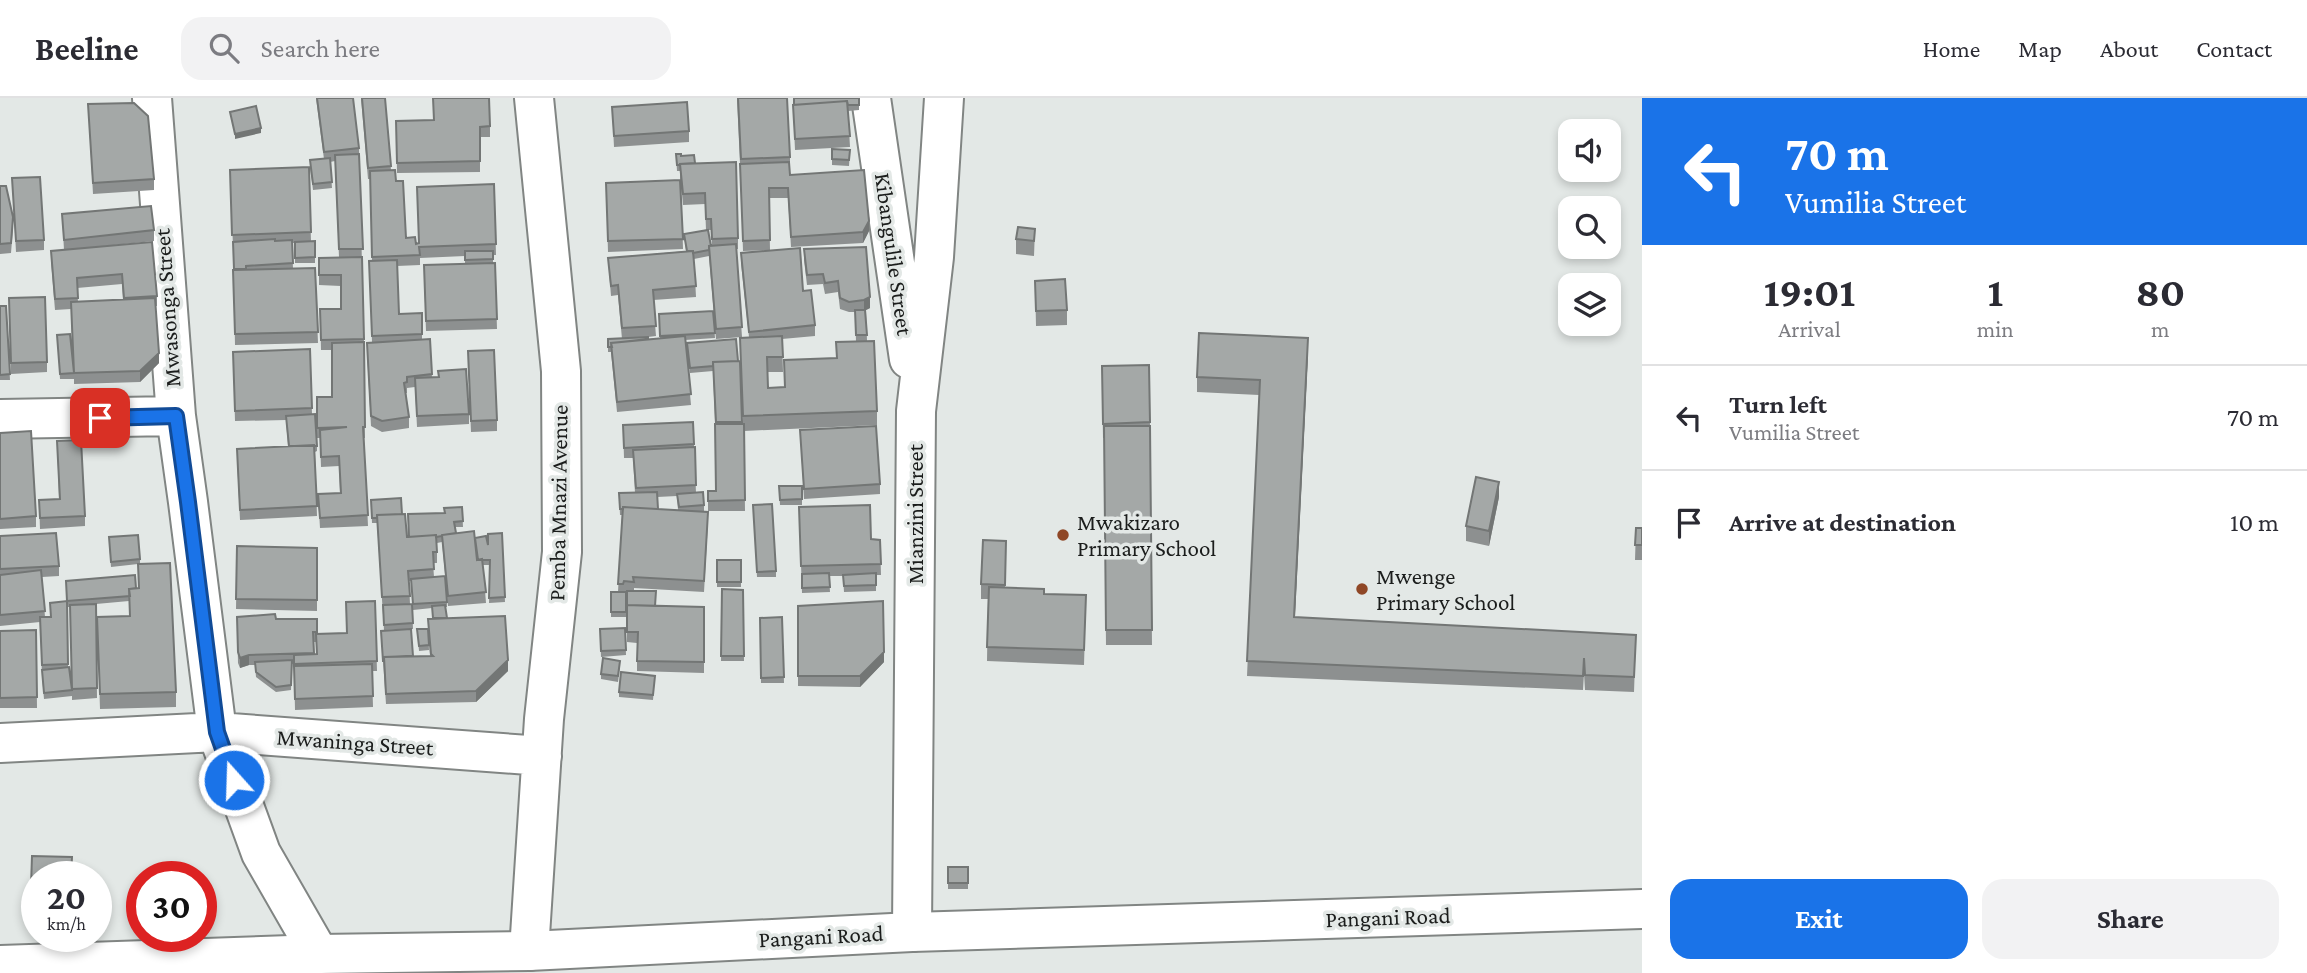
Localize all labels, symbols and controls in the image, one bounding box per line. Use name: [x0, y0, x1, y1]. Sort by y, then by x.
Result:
search box: [181, 17, 671, 80]
icon: search: [205, 29, 243, 67]
text: Beeline: [35, 30, 139, 67]
text: Search here: [261, 34, 380, 63]
text: Home: [1923, 35, 1980, 62]
text: Map: [2018, 35, 2062, 62]
text: About: [2100, 35, 2158, 62]
text: Contact: [2196, 35, 2272, 62]
map controls: [1558, 119, 1621, 336]
button: sound: [1558, 119, 1621, 182]
icon: left: [1670, 126, 1761, 217]
text: 70 m: [1785, 126, 1889, 181]
street label: Kibangulile Street: [870, 171, 918, 337]
text: Vumilia Street: [1785, 184, 1966, 220]
button: search: [1558, 196, 1621, 259]
street label: Mwasonga Street: [148, 227, 186, 388]
text: 19:01: [1764, 268, 1855, 315]
text: 1: [1987, 268, 2003, 315]
text: 80: [2135, 268, 2185, 315]
button: layers: [1558, 273, 1621, 336]
text: Arrival: [1778, 316, 1841, 342]
text: min: [1977, 316, 2014, 342]
text: m: [2151, 316, 2170, 342]
pin: [70, 388, 130, 448]
text: Turn left: [1729, 390, 1827, 419]
icon: arrive: [81, 399, 119, 437]
icon: left: [1670, 399, 1708, 437]
text: 70 m: [2227, 403, 2279, 432]
street label: Pemba Mnazi Avenue: [543, 405, 573, 601]
text: Vumilia Street: [1729, 419, 1859, 445]
street label: Mianzini Street: [902, 443, 928, 584]
icon: arrive: [1670, 504, 1708, 542]
text: Arrive at destination: [1729, 508, 1956, 537]
text: 10 m: [2230, 508, 2279, 537]
place label: Mwakizaro Primary School: [1077, 509, 1216, 561]
marker: Mwakizaro Primary School: [1055, 527, 1071, 543]
place label: Mwenge Primary School: [1376, 563, 1515, 615]
marker: Mwenge Primary School: [1354, 581, 1370, 597]
street label: Mwaninga Street: [276, 724, 435, 760]
position arrow: [197, 743, 271, 817]
speed limit sign: 30: [126, 861, 217, 952]
text: 20: [47, 878, 86, 917]
button: Exit: [1670, 879, 1968, 959]
button: Share: [1982, 879, 2279, 959]
street label: Pangani Road: [1325, 902, 1451, 932]
text: km/h: [47, 914, 86, 934]
street label: Pangani Road: [758, 920, 884, 952]

